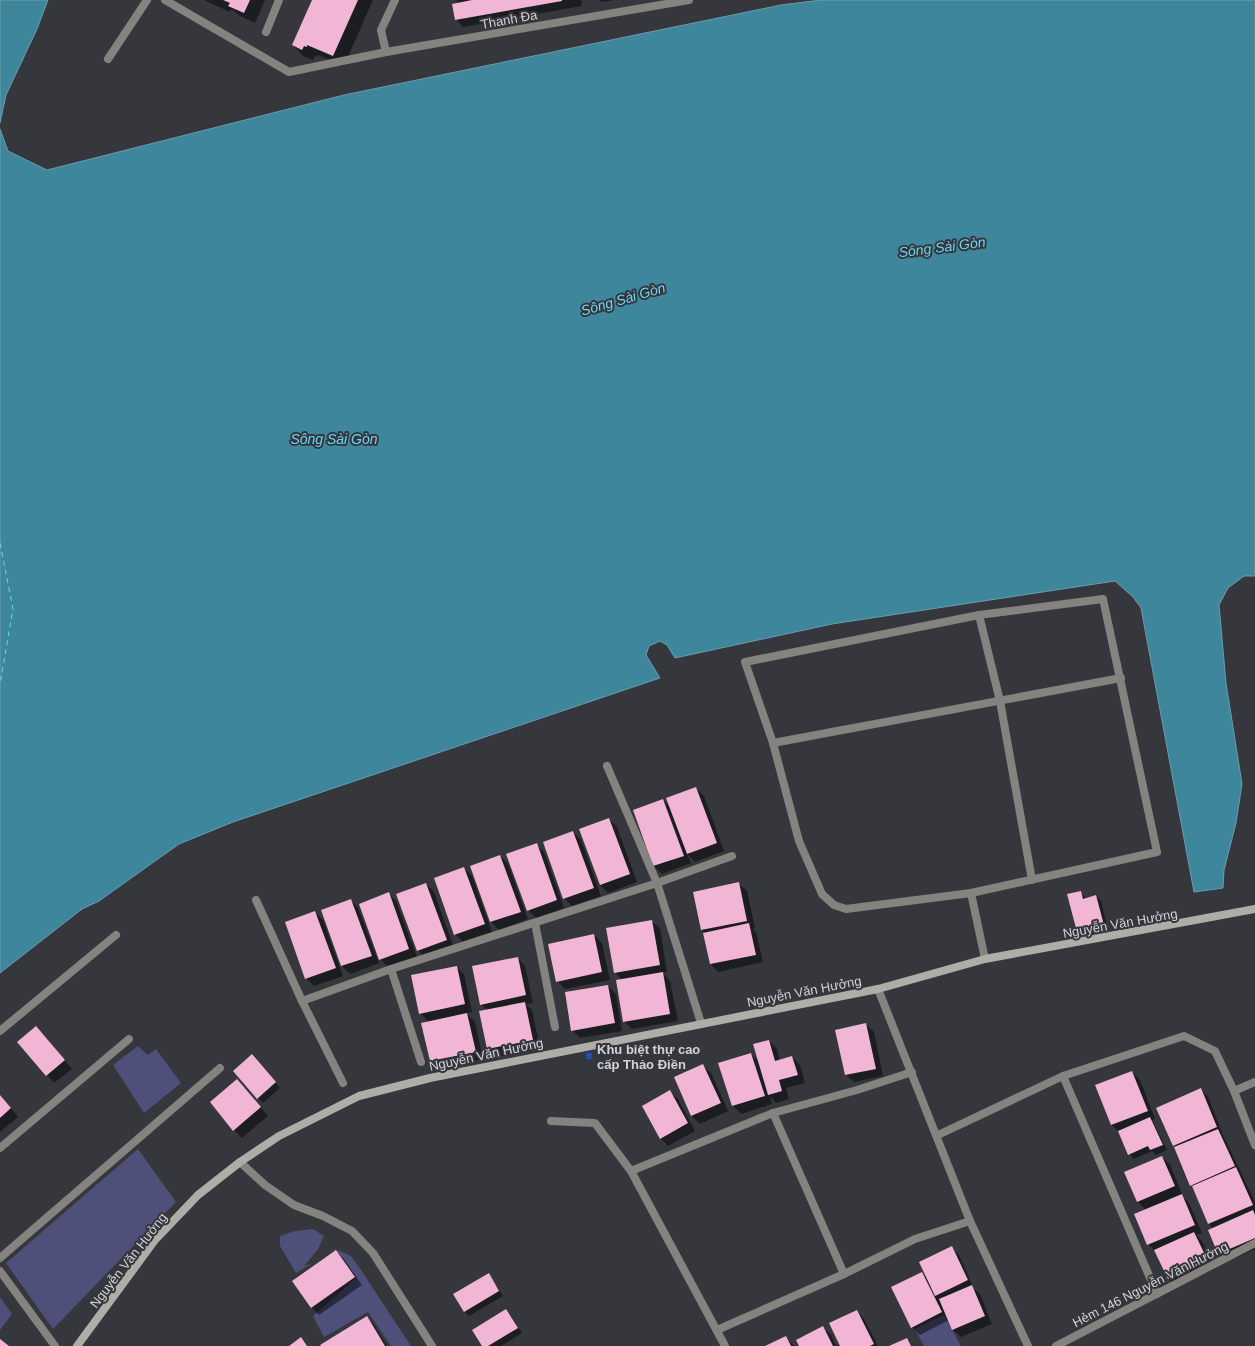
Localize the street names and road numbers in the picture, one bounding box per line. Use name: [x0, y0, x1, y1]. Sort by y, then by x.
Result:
street label: Thanh Đa: [480, 7, 539, 32]
street label: Nguyễn Văn Hưởng: [1062, 906, 1179, 941]
street label: Nguyễn Văn Hưởng: [746, 973, 863, 1010]
street label: Nguyễn Văn Hưởng: [428, 1035, 545, 1074]
street label: Nguyễn Văn Hưởng: [87, 1210, 170, 1311]
street label: Hẻm 146 Nguyễn Văn Hưởng: [1070, 1239, 1231, 1330]

